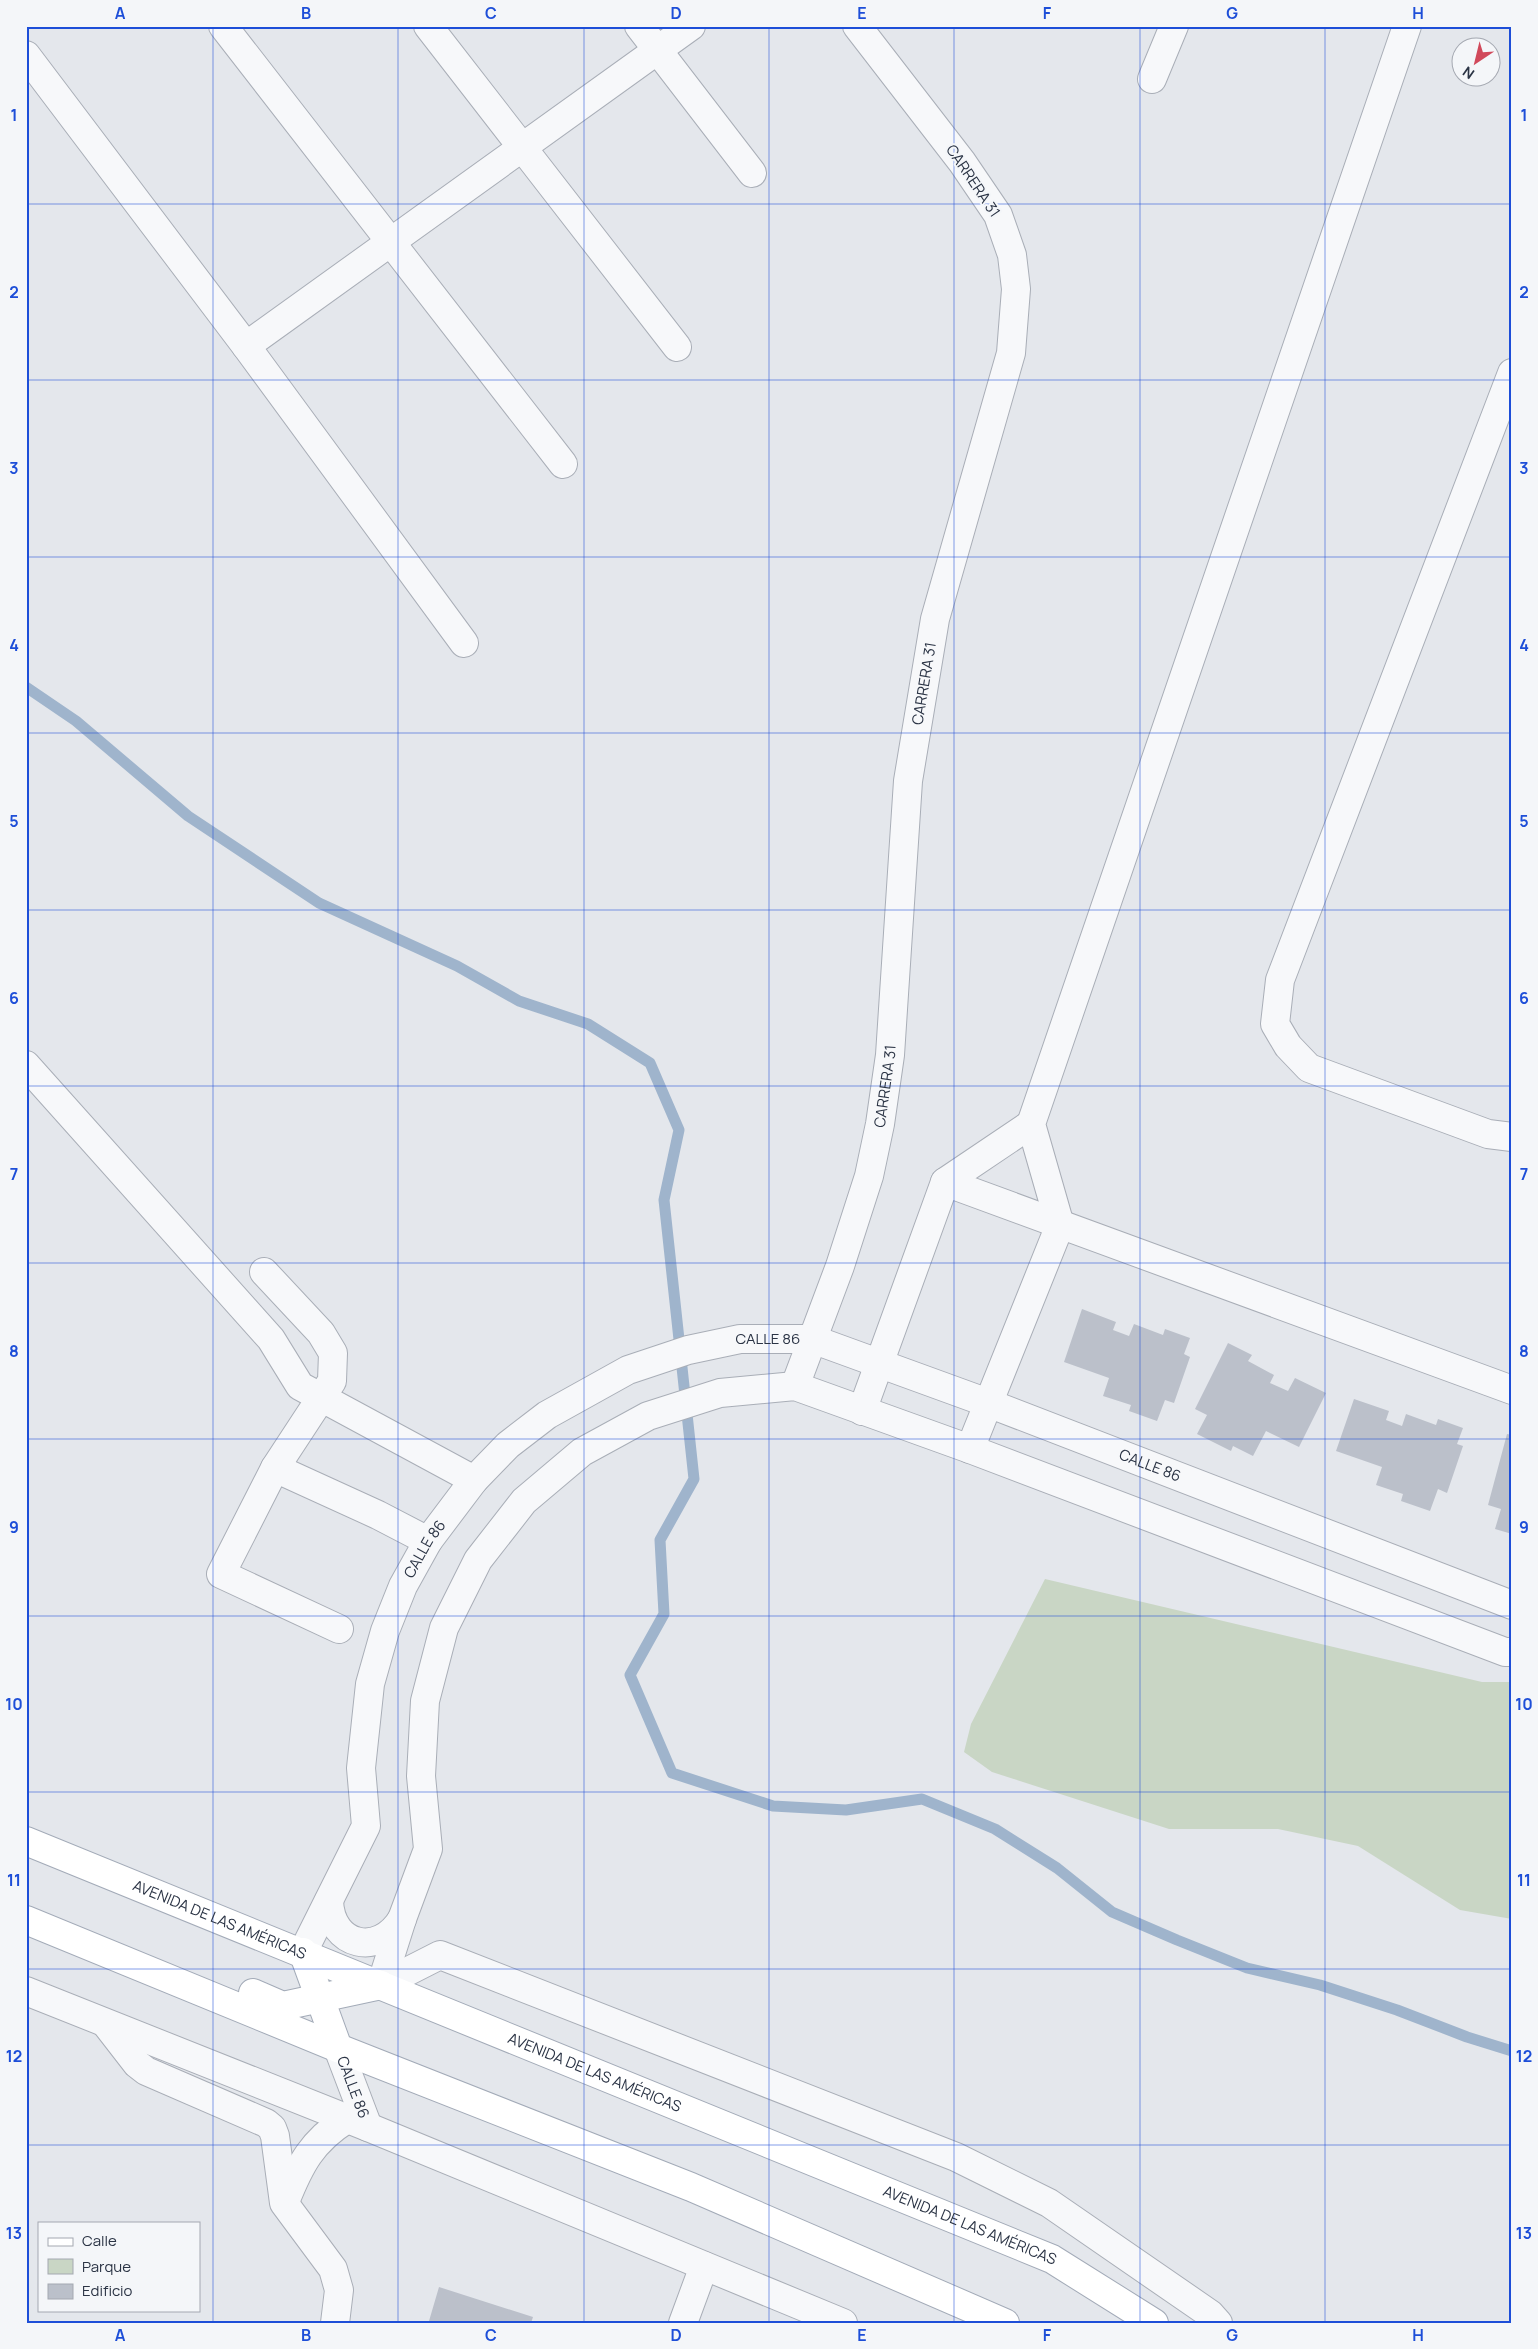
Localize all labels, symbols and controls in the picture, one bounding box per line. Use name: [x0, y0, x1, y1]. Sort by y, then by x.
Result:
text: A: [115, 2, 126, 24]
text: B: [301, 2, 311, 24]
text: C: [485, 2, 497, 24]
text: D: [670, 2, 682, 24]
text: E: [857, 2, 867, 24]
text: F: [1043, 2, 1052, 24]
text: G: [1226, 2, 1238, 24]
text: H: [1412, 2, 1424, 24]
north arrow: [1450, 38, 1500, 88]
text: N: [1459, 62, 1478, 84]
text: 1: [10, 104, 18, 126]
text: 1: [1520, 104, 1528, 126]
street label: CARRERA 31: [941, 140, 1005, 221]
text: 2: [9, 281, 19, 303]
text: 2: [1519, 281, 1529, 303]
text: 3: [9, 457, 19, 479]
text: 3: [1519, 457, 1529, 479]
text: 4: [9, 634, 19, 656]
text: 4: [1519, 634, 1529, 656]
street label: CARRERA 31: [907, 640, 941, 726]
text: 5: [9, 810, 19, 832]
text: 5: [1519, 810, 1529, 832]
text: 6: [9, 987, 19, 1009]
text: 6: [1519, 987, 1529, 1009]
street label: CARRERA 31: [869, 1044, 901, 1129]
text: 7: [10, 1163, 18, 1185]
text: 7: [1520, 1163, 1528, 1185]
street label: CALLE 86: [736, 1328, 800, 1349]
text: 8: [9, 1340, 19, 1362]
text: 8: [1519, 1340, 1529, 1362]
street label: CALLE 86: [1116, 1444, 1184, 1486]
street label: CALLE 86: [398, 1515, 450, 1582]
text: 9: [9, 1516, 19, 1538]
text: 9: [1519, 1516, 1529, 1538]
text: 10: [5, 1693, 23, 1715]
text: 10: [1515, 1693, 1533, 1715]
text: 11: [7, 1869, 21, 1891]
text: 11: [1517, 1869, 1531, 1891]
street label: AVENIDA DE LAS AMÉRICAS: [130, 1875, 310, 1964]
street label: AVENIDA DE LAS AMÉRICAS: [505, 2027, 685, 2117]
text: 12: [6, 2045, 22, 2067]
text: 12: [1516, 2045, 1532, 2067]
street label: CALLE 86: [332, 2053, 375, 2121]
street label: AVENIDA DE LAS AMÉRICAS: [880, 2180, 1060, 2270]
text: 13: [6, 2222, 22, 2244]
legend: [38, 2222, 200, 2312]
text: 13: [1516, 2222, 1532, 2244]
text: Calle: [82, 2230, 117, 2251]
text: Parque: [82, 2256, 131, 2277]
text: Edificio: [82, 2280, 133, 2301]
text: A: [115, 2324, 126, 2346]
text: B: [301, 2324, 311, 2346]
text: C: [485, 2324, 497, 2346]
text: D: [670, 2324, 682, 2346]
text: E: [857, 2324, 867, 2346]
text: F: [1043, 2324, 1052, 2346]
text: G: [1226, 2324, 1238, 2346]
text: H: [1412, 2324, 1424, 2346]

